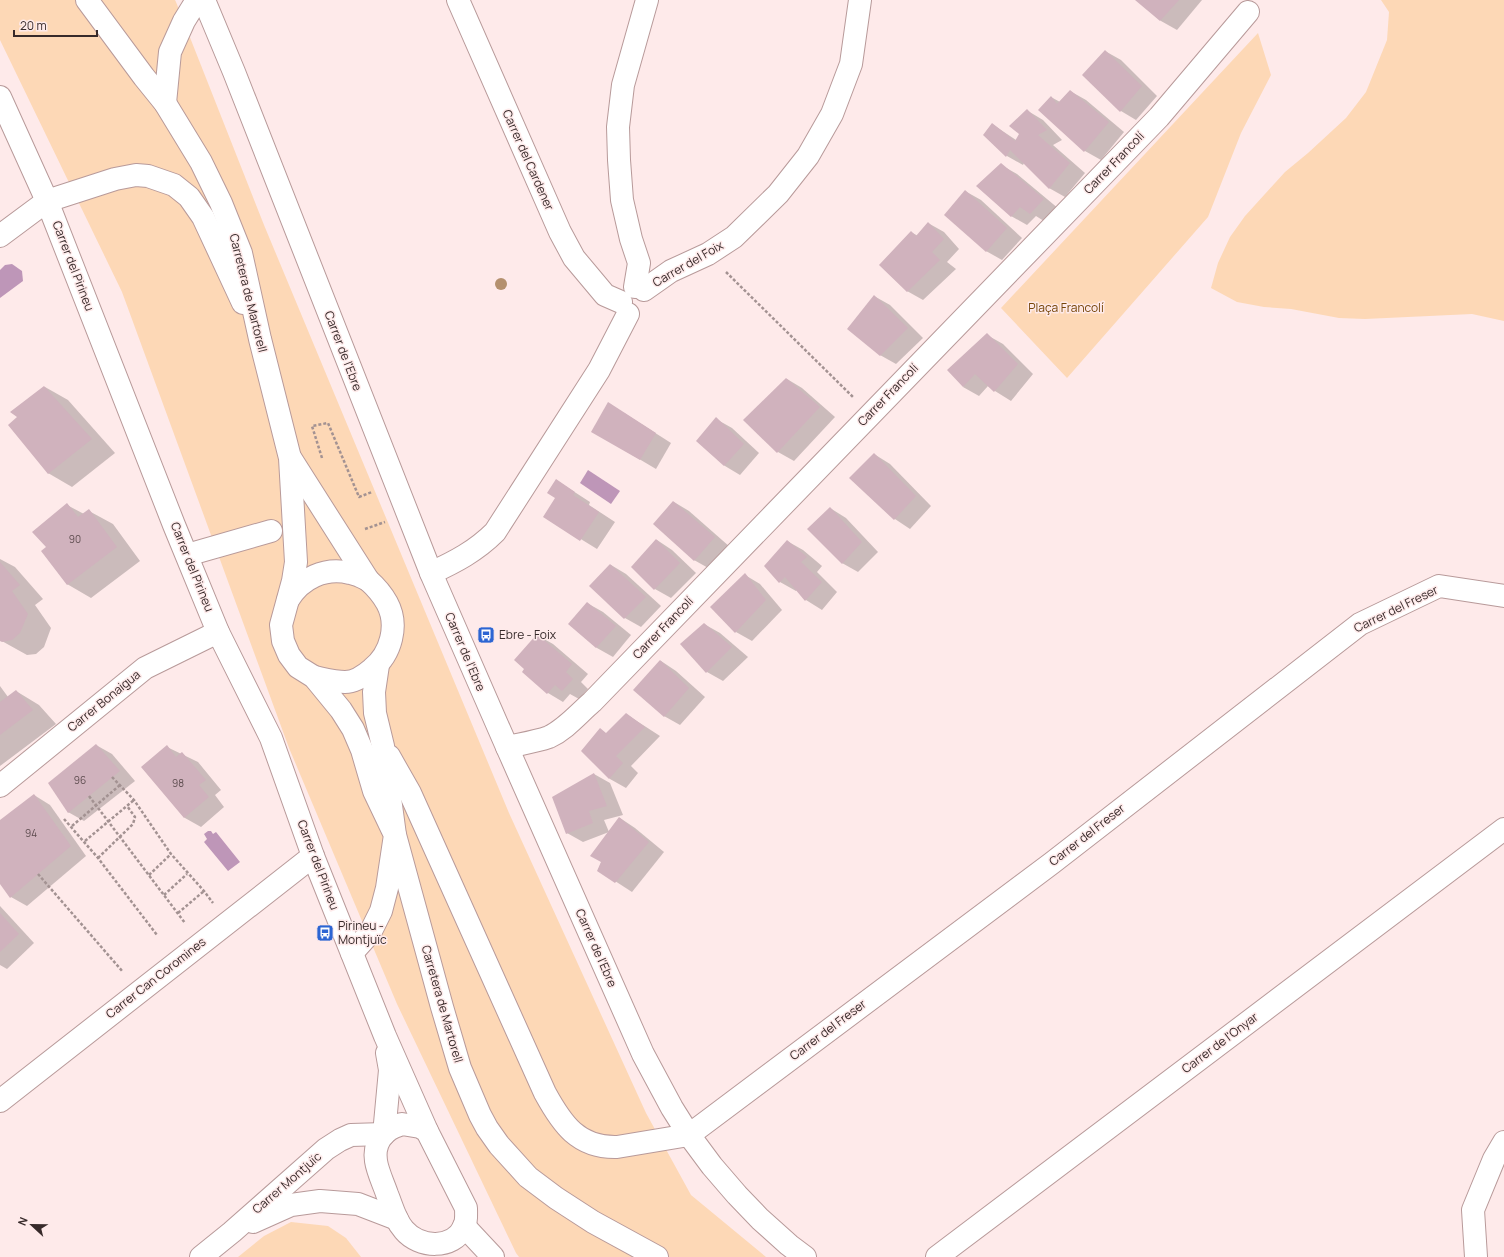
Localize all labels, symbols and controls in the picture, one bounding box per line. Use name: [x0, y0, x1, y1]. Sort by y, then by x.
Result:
scale bar: [14, 12, 97, 38]
text: 20 m: [20, 17, 47, 34]
street label: Carrer del Cardener: [499, 107, 559, 214]
street label: Carrer Francolí: [1080, 128, 1148, 198]
street label: Carrer del Pirineu: [48, 218, 98, 313]
street label: Carretera de Martorell: [226, 232, 271, 354]
street label: Carrer del Foix: [649, 236, 727, 291]
park label: Plaça Francolí: [1028, 299, 1104, 316]
street label: Carrer de l'Ebre: [320, 308, 366, 393]
street label: Carrer Francolí: [854, 360, 922, 430]
street label: Carrer del Pirineu: [167, 519, 218, 614]
house number: 90: [69, 532, 81, 546]
street label: Carrer del Freser: [1351, 581, 1441, 636]
street label: Carrer Francolí: [629, 593, 697, 663]
street label: Carrer de l'Ebre: [441, 610, 490, 694]
bus stop icon: Ebre - Foix: [476, 625, 496, 645]
place label: Ebre - Foix: [499, 626, 557, 643]
street label: Carrer Bonaigua: [64, 666, 144, 735]
house number: 96: [74, 773, 86, 787]
house number: 98: [172, 776, 184, 790]
street label: Carrer del Freser: [1045, 799, 1129, 870]
street label: Carrer del Pirineu: [293, 817, 343, 912]
house number: 94: [25, 826, 37, 840]
street label: Carrer de l'Ebre: [572, 906, 621, 990]
place label: Pirineu - Montjuïc: [338, 917, 387, 948]
bus stop icon: Pirineu - Montjuïc: [315, 923, 335, 943]
street label: Carrer Can Coromines: [102, 933, 209, 1022]
street label: Carretera de Martorell: [418, 943, 467, 1065]
street label: Carrer del Freser: [786, 995, 870, 1064]
street label: Carrer de l'Onyar: [1178, 1008, 1262, 1077]
street label: Carrer Montjuïc: [249, 1148, 325, 1217]
north arrow: [12, 1205, 52, 1245]
text: N: [14, 1215, 31, 1228]

